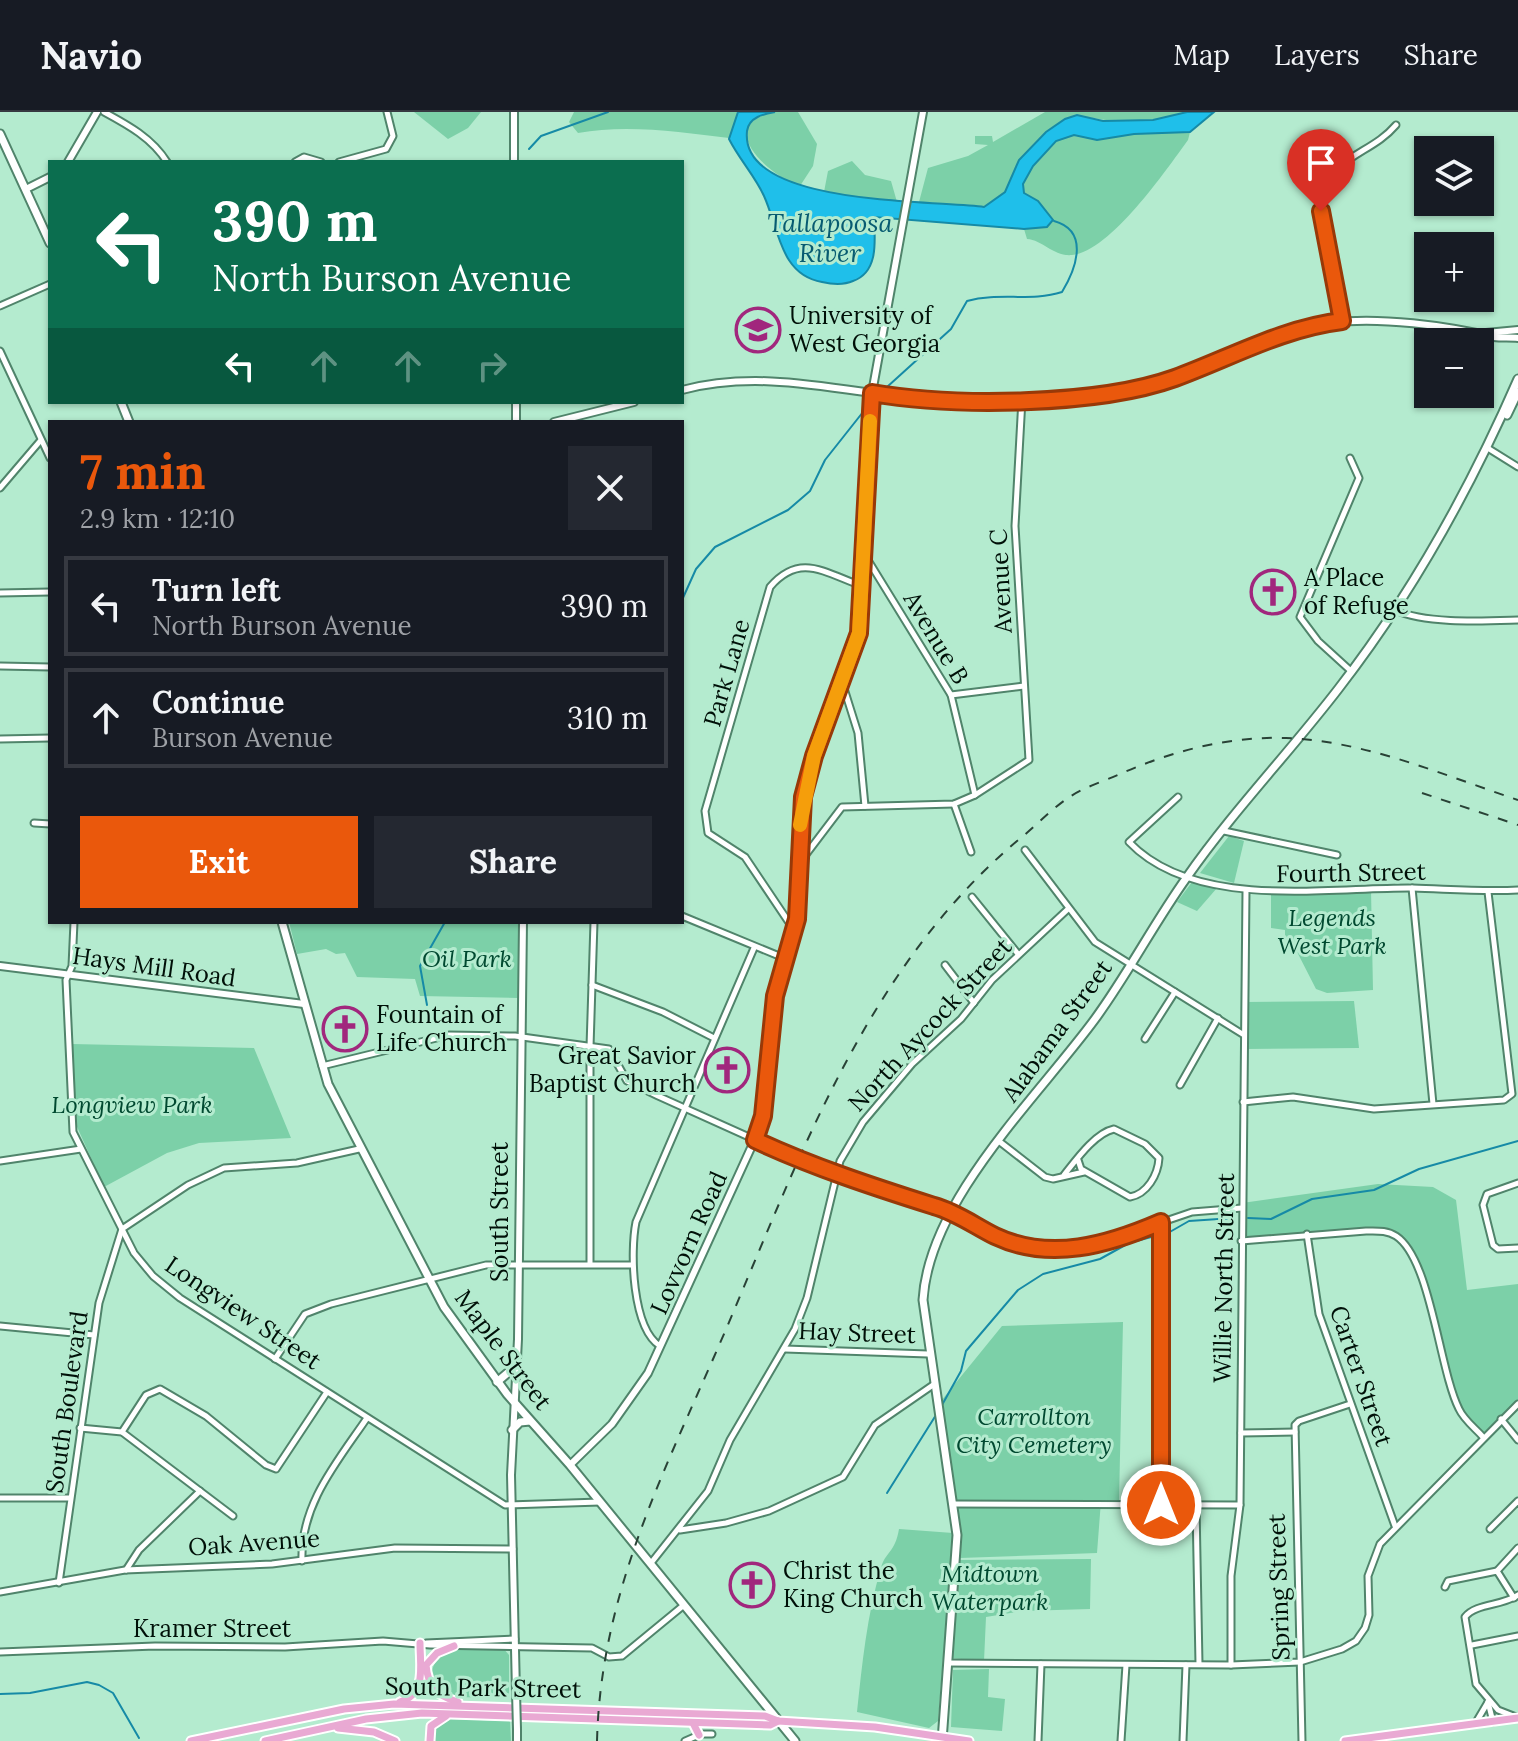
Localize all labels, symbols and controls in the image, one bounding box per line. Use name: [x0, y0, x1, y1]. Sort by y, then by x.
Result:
text: Navio: [40, 31, 142, 79]
text: Map: [1173, 37, 1230, 73]
text: Layers: [1274, 37, 1360, 73]
text: Share: [1404, 37, 1478, 73]
pin: [1287, 129, 1355, 211]
map controls: [1414, 136, 1494, 408]
button: layers: [1414, 136, 1494, 216]
icon: arrive: [1299, 141, 1343, 185]
text: 390 m: [212, 185, 377, 256]
icon: left: [80, 192, 184, 296]
water label: Tallapoosa River: [767, 206, 893, 269]
button: +: [1414, 232, 1494, 312]
text: North Burson Avenue: [212, 255, 571, 301]
place label: University of West Georgia: [789, 300, 940, 359]
school or university icon: University of West Georgia: [734, 306, 782, 354]
button: −: [1414, 328, 1494, 408]
icon: left: [218, 344, 262, 388]
icon: ahead: [302, 344, 346, 388]
icon: ahead: [386, 344, 430, 388]
icon: right: [470, 344, 514, 388]
text: 7 min: [80, 441, 206, 502]
button: close: [568, 446, 652, 530]
text: 2.9 km · 12:10: [80, 502, 235, 535]
street label: Avenue C: [982, 528, 1019, 635]
place label: A Place of Refuge: [1303, 562, 1409, 621]
church icon: A Place of Refuge: [1249, 568, 1297, 616]
text: Turn left: [152, 571, 280, 609]
icon: left: [84, 584, 128, 628]
street label: Avenue B: [896, 585, 976, 690]
text: 390 m: [561, 587, 648, 625]
text: North Burson Avenue: [152, 609, 412, 642]
street label: Park Lane: [696, 615, 757, 730]
text: Continue: [152, 683, 284, 721]
icon: ahead: [84, 696, 128, 740]
text: 310 m: [567, 699, 648, 737]
text: Burson Avenue: [152, 721, 333, 754]
button: Exit: [80, 816, 358, 908]
button: Share: [374, 816, 652, 908]
street label: Fourth Street: [1276, 856, 1427, 889]
park label: Legends West Park: [1277, 902, 1387, 961]
street label: North Aycock Street: [841, 931, 1019, 1118]
street label: Hays Mill Road: [70, 940, 238, 993]
park label: Oil Park: [422, 943, 512, 974]
street label: Alabama Street: [994, 953, 1119, 1109]
place label: Fountain of Life Church: [376, 999, 507, 1058]
church icon: Fountain of Life Church: [321, 1005, 369, 1053]
place label: Great Savior Baptist Church: [529, 1040, 697, 1099]
church icon: Great Savior Baptist Church: [703, 1046, 751, 1094]
park label: Longview Park: [51, 1089, 213, 1120]
street label: South Street: [484, 1141, 515, 1282]
street label: Lovvorn Road: [643, 1166, 734, 1319]
street label: Willie North Street: [1206, 1172, 1241, 1383]
street label: Longview Street: [159, 1249, 328, 1377]
street label: Maple Street: [448, 1283, 559, 1417]
street label: Carter Street: [1323, 1301, 1400, 1451]
street label: South Boulevard: [38, 1309, 95, 1495]
street label: Hay Street: [798, 1315, 917, 1350]
park label: Carrollton City Cemetery: [956, 1401, 1112, 1460]
position arrow: [1119, 1463, 1203, 1547]
street label: Spring Street: [1260, 1512, 1297, 1661]
street label: Oak Avenue: [187, 1522, 321, 1563]
place label: Christ the King Church: [783, 1555, 923, 1614]
park label: Midtown Waterpark: [932, 1558, 1048, 1617]
church icon: Christ the King Church: [728, 1561, 776, 1609]
street label: Kramer Street: [133, 1613, 292, 1644]
street label: South Park Street: [385, 1670, 582, 1705]

